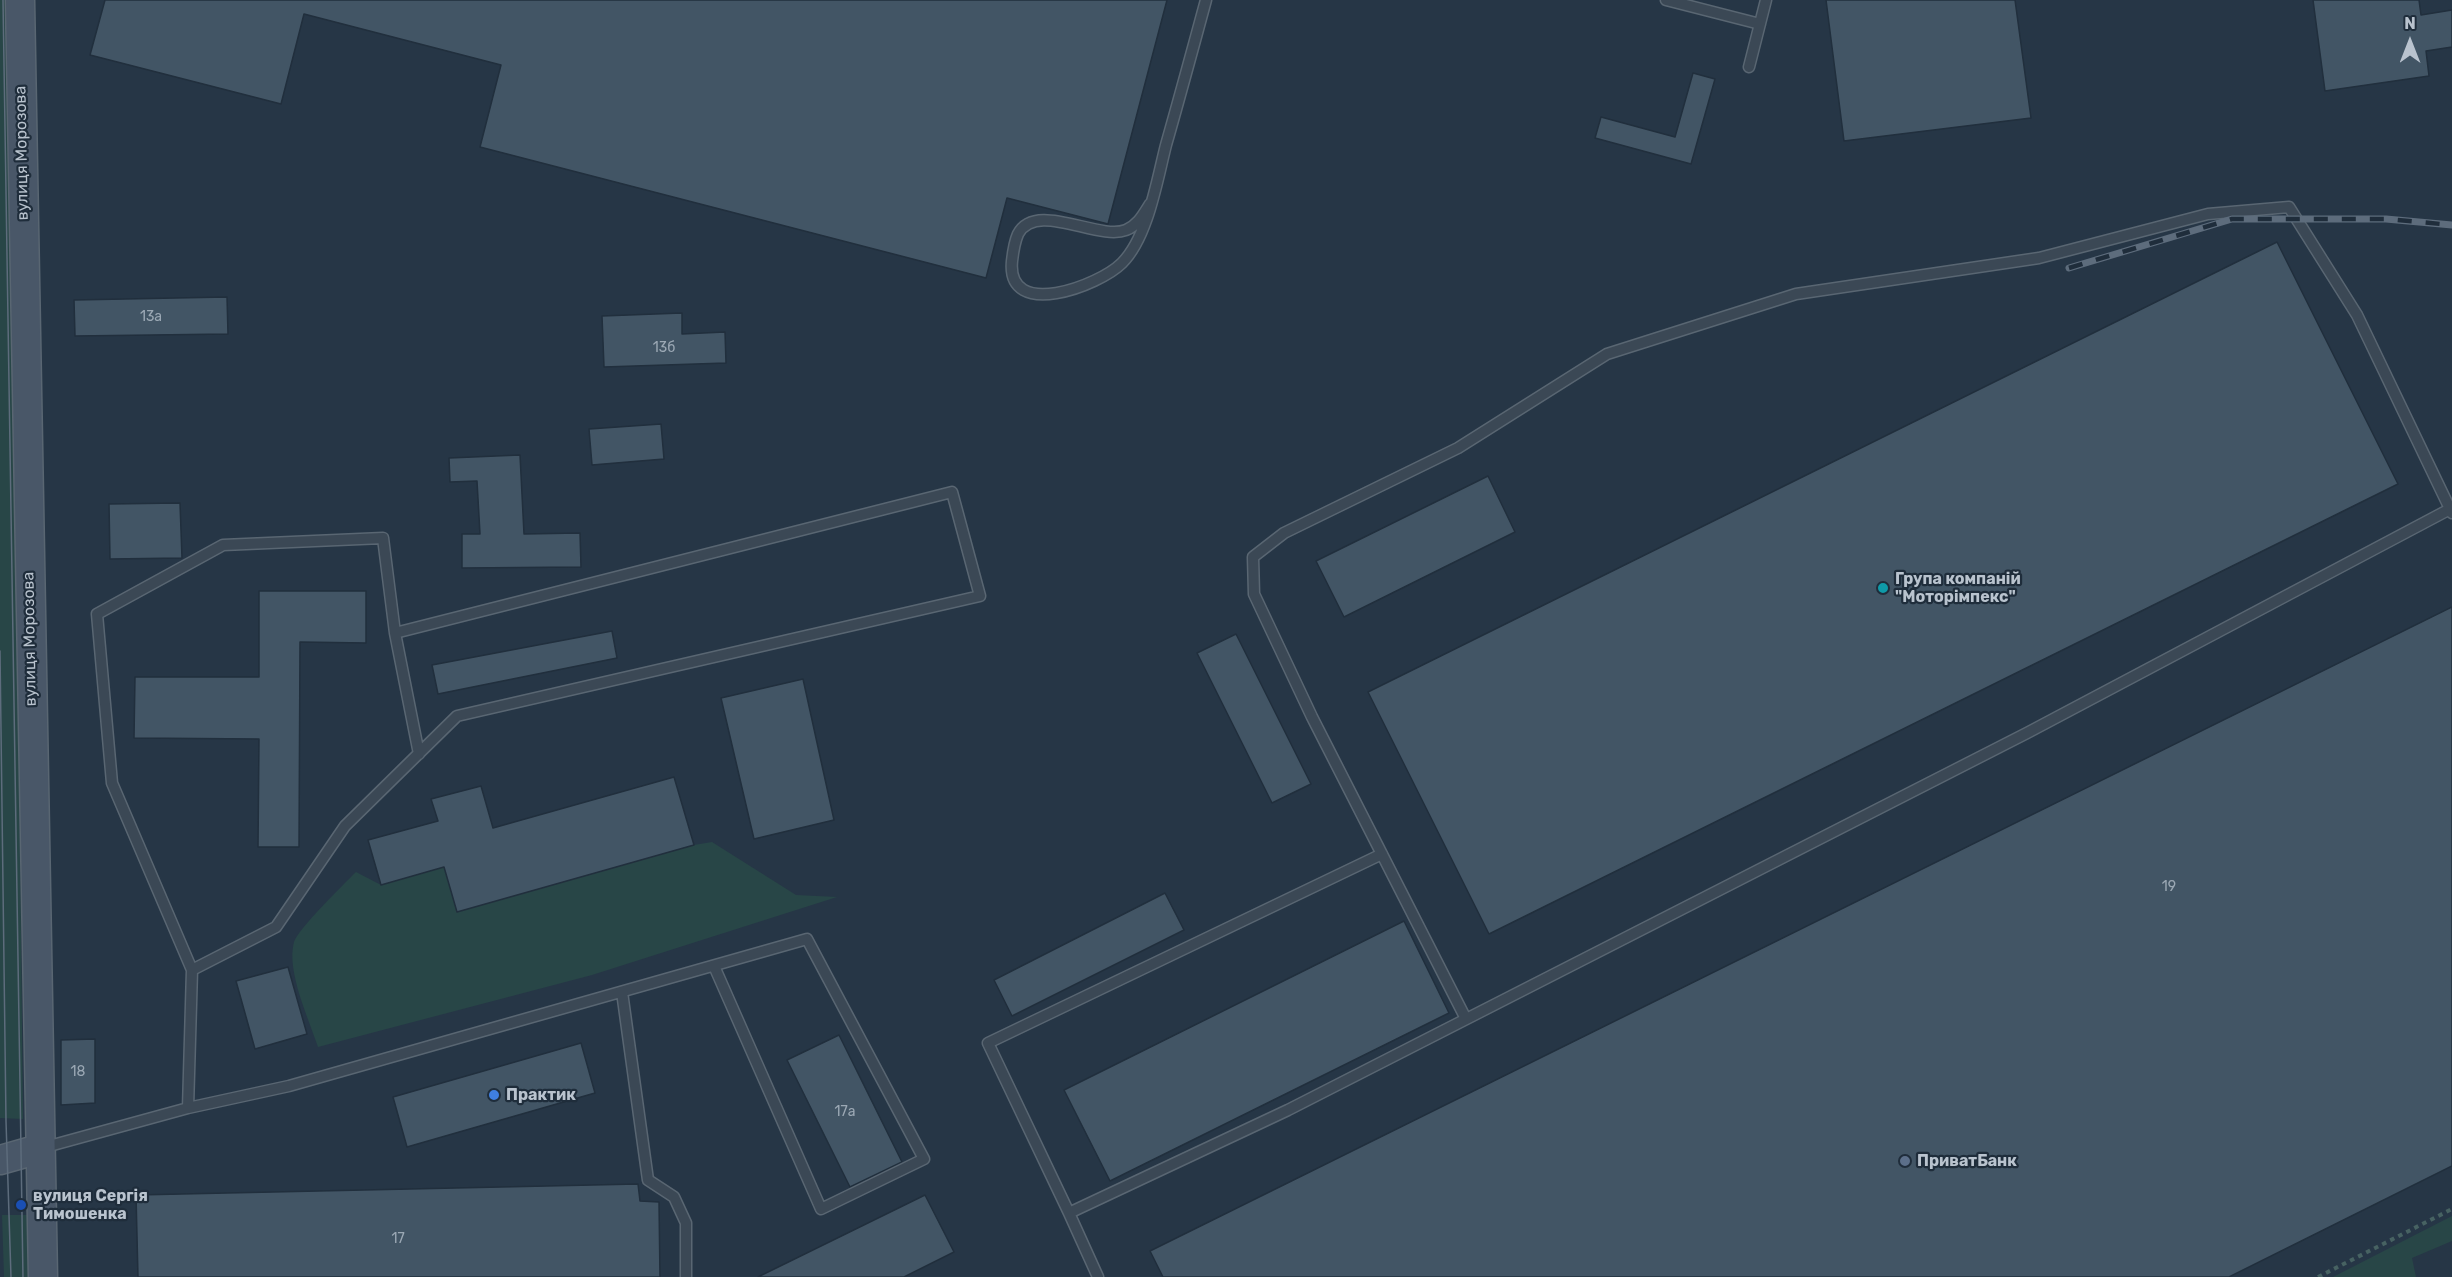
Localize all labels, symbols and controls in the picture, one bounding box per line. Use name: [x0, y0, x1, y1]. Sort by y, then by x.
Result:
north arrow: [2380, 12, 2440, 72]
text: N: [2404, 14, 2416, 33]
street label: вулиця Морозова: [11, 86, 33, 220]
house number: 13а: [140, 309, 162, 325]
house number: 13б: [653, 340, 675, 356]
place label: Група компаній "Моторімпекс": [1895, 569, 2021, 607]
street label: вулиця Морозова: [19, 572, 41, 706]
marker: Група компаній "Моторімпекс": [1876, 581, 1890, 595]
house number: 19: [2162, 879, 2176, 895]
house number: 18: [71, 1064, 85, 1080]
place label: Практик: [506, 1085, 576, 1105]
marker: Практик: [487, 1088, 501, 1102]
house number: 17а: [835, 1104, 855, 1120]
place label: ПриватБанк: [1917, 1151, 2017, 1171]
marker: ПриватБанк: [1898, 1154, 1912, 1168]
place label: вулиця Сергія Тимошенка: [33, 1186, 148, 1224]
marker: вулиця Сергія Тимошенка: [14, 1198, 28, 1212]
house number: 17: [391, 1231, 405, 1247]

